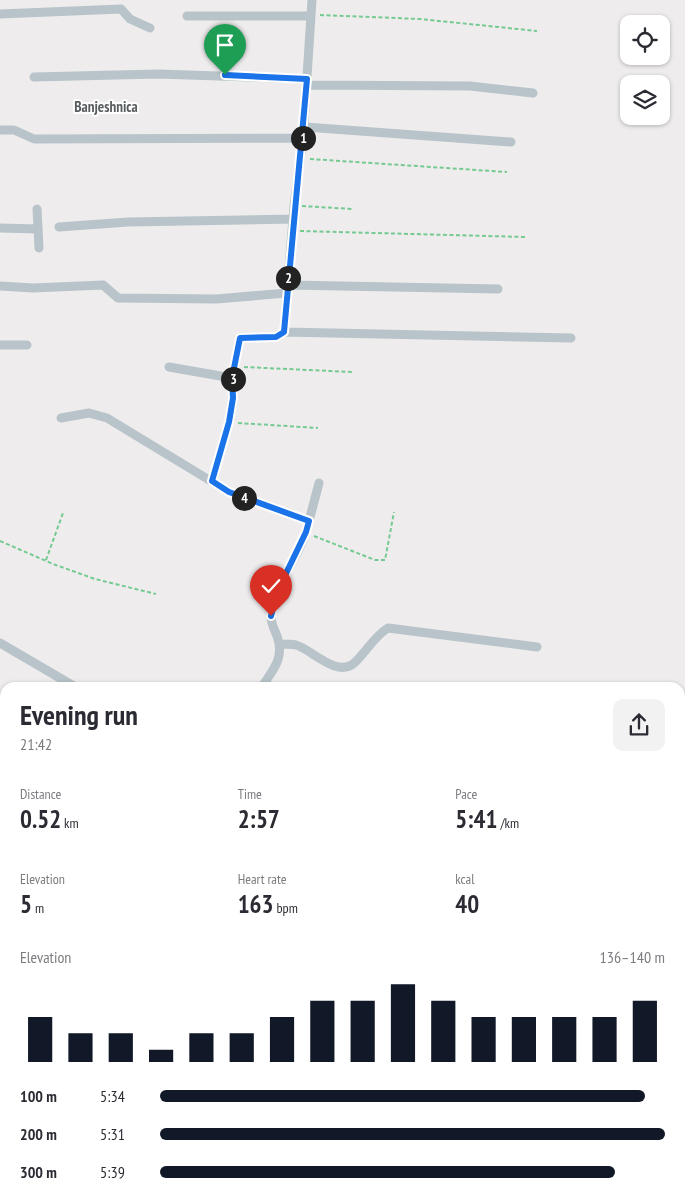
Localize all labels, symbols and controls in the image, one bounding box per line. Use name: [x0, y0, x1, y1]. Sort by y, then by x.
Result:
map controls: [620, 15, 670, 125]
button: locate: [620, 15, 670, 65]
pin: [204, 24, 246, 75]
icon: arrive: [211, 31, 239, 59]
button: layers: [620, 75, 670, 125]
district label: Banjeshnica: [74, 97, 138, 116]
pin: 1: [290, 126, 316, 150]
text: 1: [300, 129, 307, 147]
pin: 2: [276, 266, 300, 290]
text: 2: [285, 269, 292, 287]
pin: 3: [220, 366, 246, 392]
text: 3: [230, 370, 237, 388]
pin: 4: [232, 486, 256, 510]
text: 4: [241, 489, 248, 507]
pin: [250, 565, 292, 616]
icon: check: [257, 572, 285, 600]
text: Evening run: [20, 696, 138, 733]
button: share: [613, 699, 665, 751]
text: 21:42: [20, 734, 52, 754]
text: Distance: [20, 785, 61, 803]
text: Time: [238, 785, 262, 803]
text: Pace: [455, 785, 477, 803]
text: 0.52: [20, 803, 61, 835]
text: 2:57: [238, 803, 280, 835]
text: 5:41: [455, 803, 497, 835]
text: km: [61, 814, 79, 832]
text: /km: [497, 814, 519, 832]
text: Elevation: [20, 870, 65, 888]
text: Heart rate: [238, 870, 287, 888]
text: kcal: [455, 870, 474, 888]
text: 5: [20, 888, 32, 920]
text: 163: [238, 888, 274, 920]
text: 40: [455, 888, 479, 920]
text: m: [32, 899, 44, 917]
text: bpm: [274, 899, 298, 917]
text: Elevation: [20, 947, 71, 967]
text: 136–140 m: [600, 947, 665, 967]
text: 100 m: [20, 1086, 57, 1106]
text: 5:34: [100, 1086, 125, 1106]
text: 200 m: [20, 1124, 57, 1144]
text: 5:31: [100, 1124, 125, 1144]
text: 300 m: [20, 1162, 57, 1182]
text: 5:39: [100, 1162, 125, 1182]

